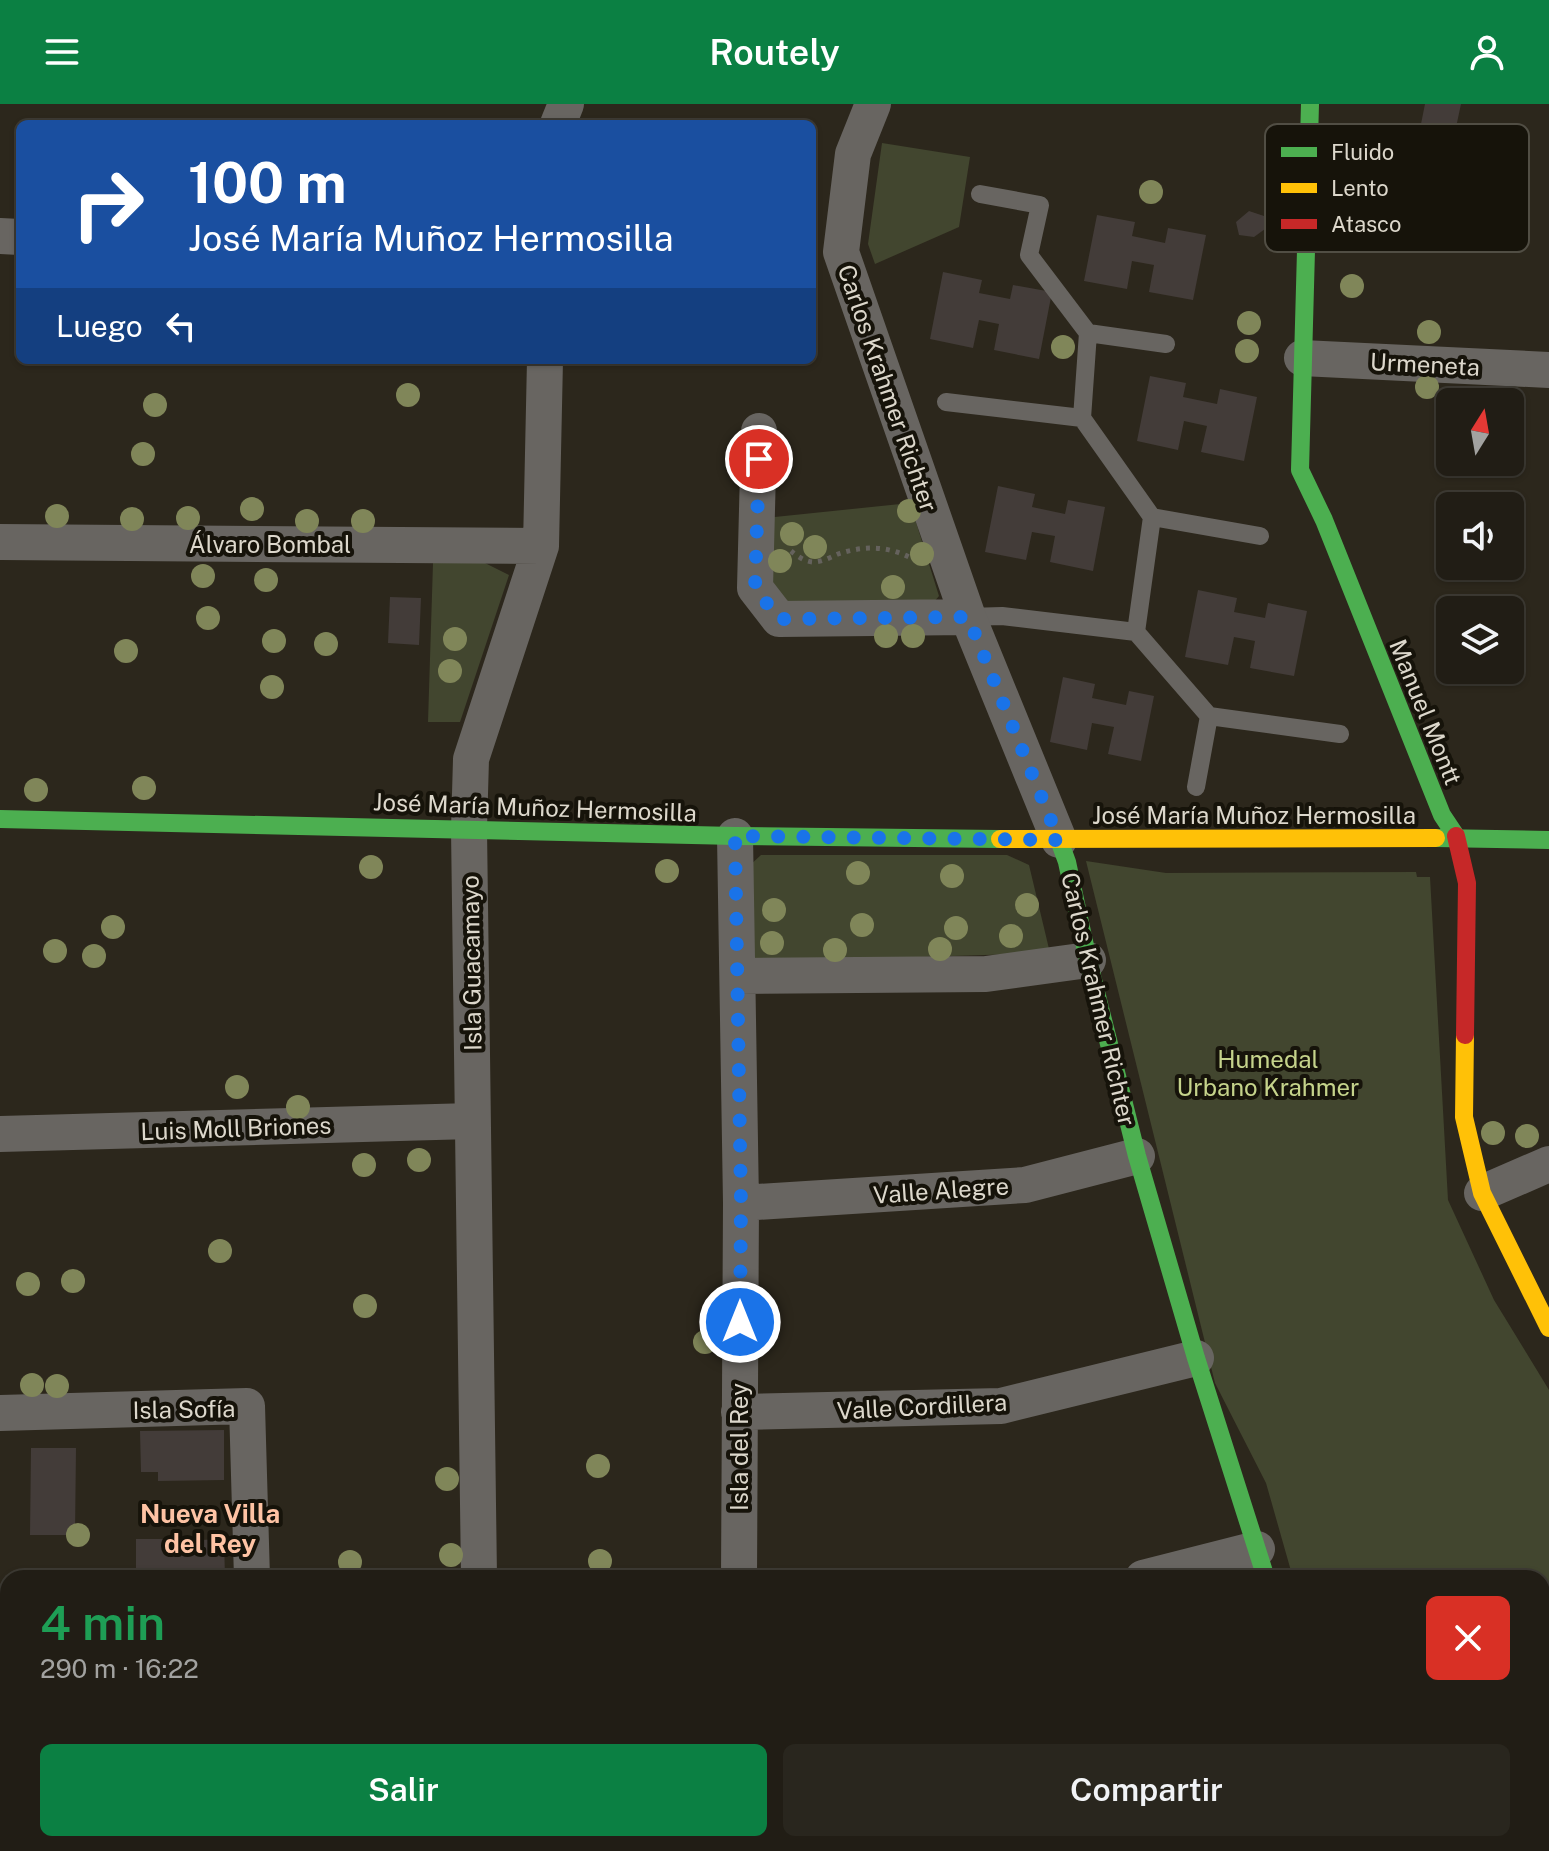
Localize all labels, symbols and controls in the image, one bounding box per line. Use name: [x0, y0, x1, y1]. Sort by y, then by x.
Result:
icon: menu: [40, 30, 84, 74]
icon: person: [1465, 30, 1509, 74]
text: Routely: [709, 31, 840, 73]
legend: [1265, 124, 1529, 252]
text: Fluido: [1331, 139, 1394, 165]
text: 100 m: [188, 150, 347, 216]
icon: right: [56, 152, 160, 256]
text: Lento: [1331, 175, 1389, 201]
text: Atasco: [1331, 211, 1401, 237]
text: José María Muñoz Hermosilla: [188, 217, 674, 259]
street label: Carlos Krahmer Richter: [833, 261, 943, 515]
icon: left: [159, 304, 203, 348]
text: Luego: [56, 308, 143, 344]
street label: Urmeneta: [1369, 347, 1481, 381]
north arrow: [1436, 388, 1524, 476]
map controls: [1436, 388, 1524, 684]
pin: [725, 425, 793, 493]
icon: arrive: [737, 437, 781, 481]
button: sound: [1436, 492, 1524, 580]
street label: Álvaro Bombal: [189, 530, 351, 558]
button: layers: [1436, 596, 1524, 684]
street label: Manuel Montt: [1384, 635, 1468, 789]
street label: José María Muñoz Hermosilla: [373, 787, 697, 827]
street label: José María Muñoz Hermosilla: [1092, 801, 1416, 829]
street label: Carlos Krahmer Richter: [1056, 870, 1142, 1128]
street label: Isla Guacamayo: [455, 875, 487, 1051]
park label: Humedal Urbano Krahmer: [1177, 1045, 1359, 1101]
street label: Luis Moll Briones: [140, 1111, 332, 1145]
street label: Valle Alegre: [872, 1171, 1010, 1209]
position arrow: [698, 1280, 782, 1364]
street label: Isla del Rey: [725, 1383, 753, 1511]
street label: Valle Cordillera: [836, 1388, 1008, 1424]
street label: Isla Sofía: [132, 1394, 236, 1424]
district label: Nueva Villa del Rey: [140, 1498, 280, 1559]
text: 4 min: [40, 1594, 165, 1651]
button: close: [1426, 1596, 1510, 1680]
text: 290 m · 16:22: [40, 1653, 199, 1684]
button: Salir: [40, 1744, 767, 1836]
button: Compartir: [783, 1744, 1510, 1836]

